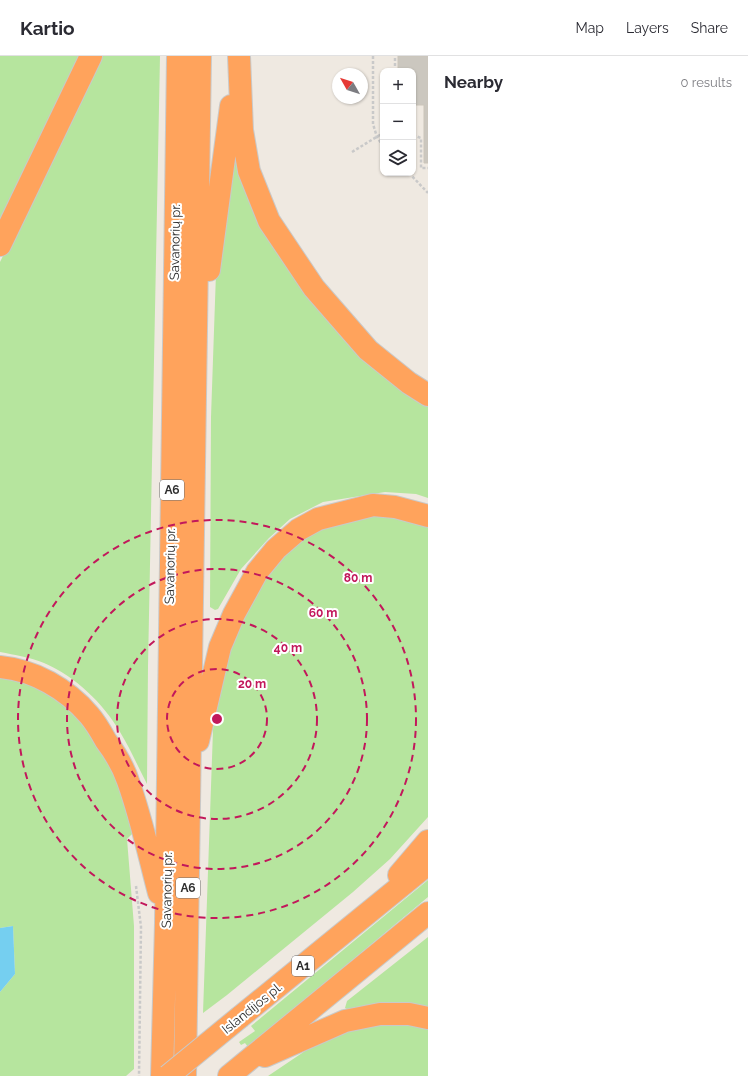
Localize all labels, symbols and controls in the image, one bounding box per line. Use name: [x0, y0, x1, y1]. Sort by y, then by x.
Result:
text: Kartio: [20, 17, 75, 39]
text: Map: [576, 20, 604, 36]
text: Layers: [626, 20, 669, 36]
text: Share: [691, 20, 728, 36]
north arrow: [332, 68, 368, 104]
map controls: [380, 68, 416, 176]
button: +: [380, 68, 416, 104]
text: Nearby: [444, 72, 503, 92]
text: 0 results: [681, 75, 732, 90]
button: −: [380, 104, 416, 140]
button: layers: [380, 140, 416, 176]
street label: Savanorių pr.: [167, 204, 183, 280]
road number: A6: [160, 480, 184, 500]
street label: Savanorių pr.: [162, 528, 178, 604]
text: 80 m: [344, 571, 372, 585]
text: 60 m: [309, 606, 337, 620]
text: 40 m: [274, 641, 302, 655]
text: 20 m: [238, 677, 266, 691]
centre of rings: [210, 712, 224, 726]
street label: Savanorių pr.: [159, 852, 175, 928]
road number: A6: [176, 878, 200, 898]
road number: A1: [292, 956, 314, 976]
street label: Islandijos pl.: [219, 979, 285, 1037]

